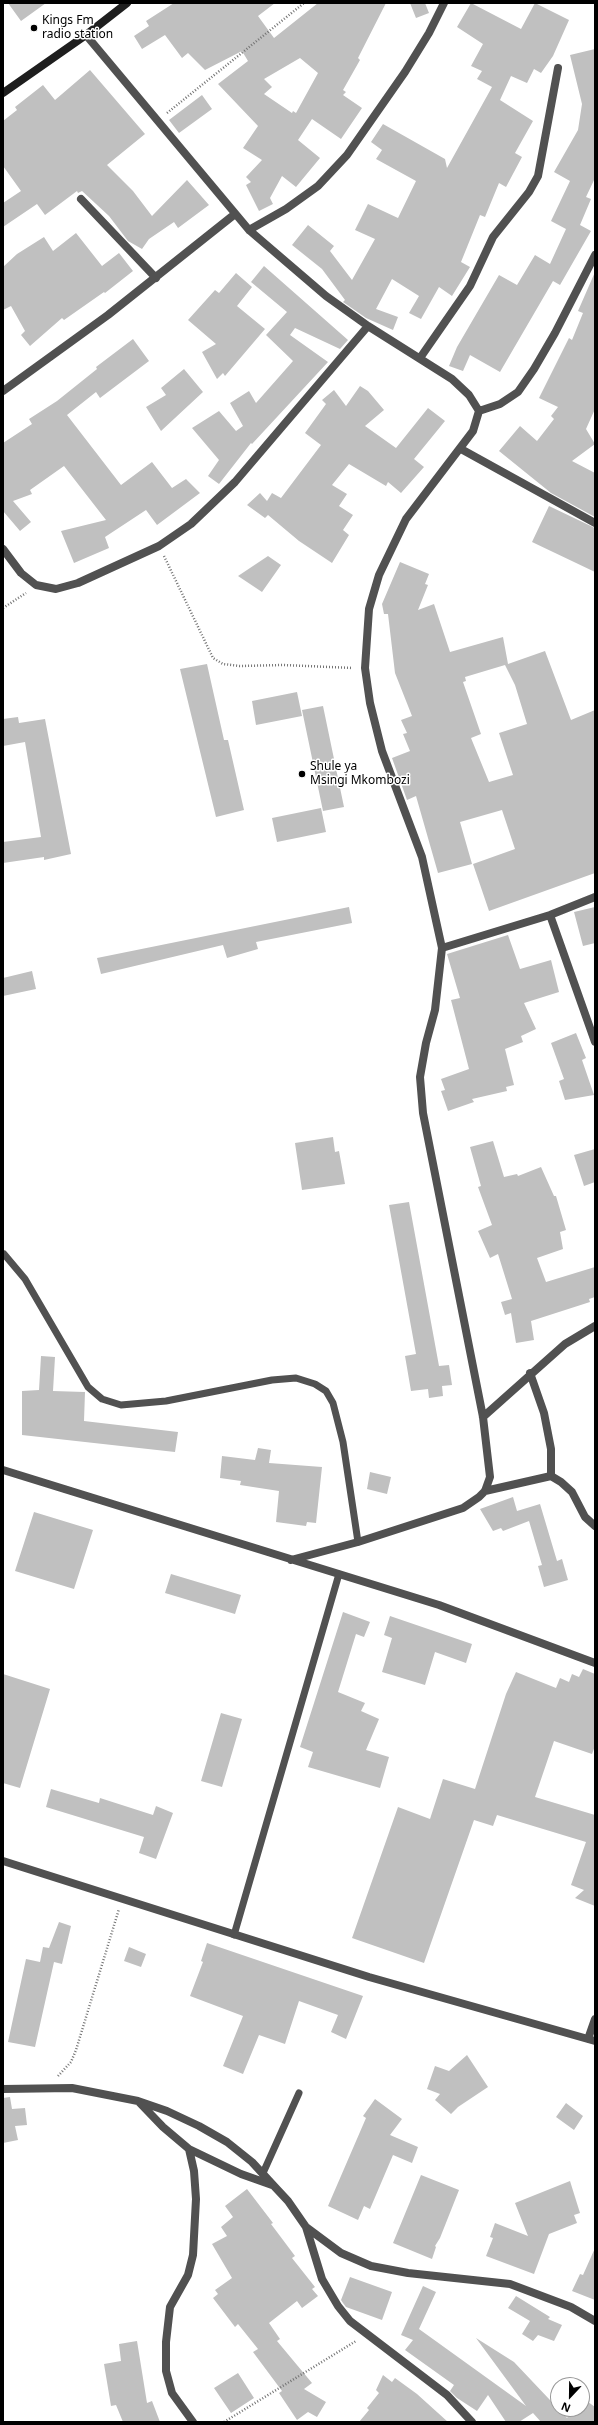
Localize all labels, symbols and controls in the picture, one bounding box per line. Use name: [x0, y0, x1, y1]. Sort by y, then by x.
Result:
place label: Kings Fm radio station: [42, 14, 113, 42]
marker: Kings Fm radio station: [29, 23, 39, 33]
place label: Shule ya Msingi Mkombozi: [310, 760, 410, 788]
marker: Shule ya Msingi Mkombozi: [297, 769, 307, 779]
north arrow: [550, 2377, 590, 2417]
text: N: [559, 2399, 573, 2416]

